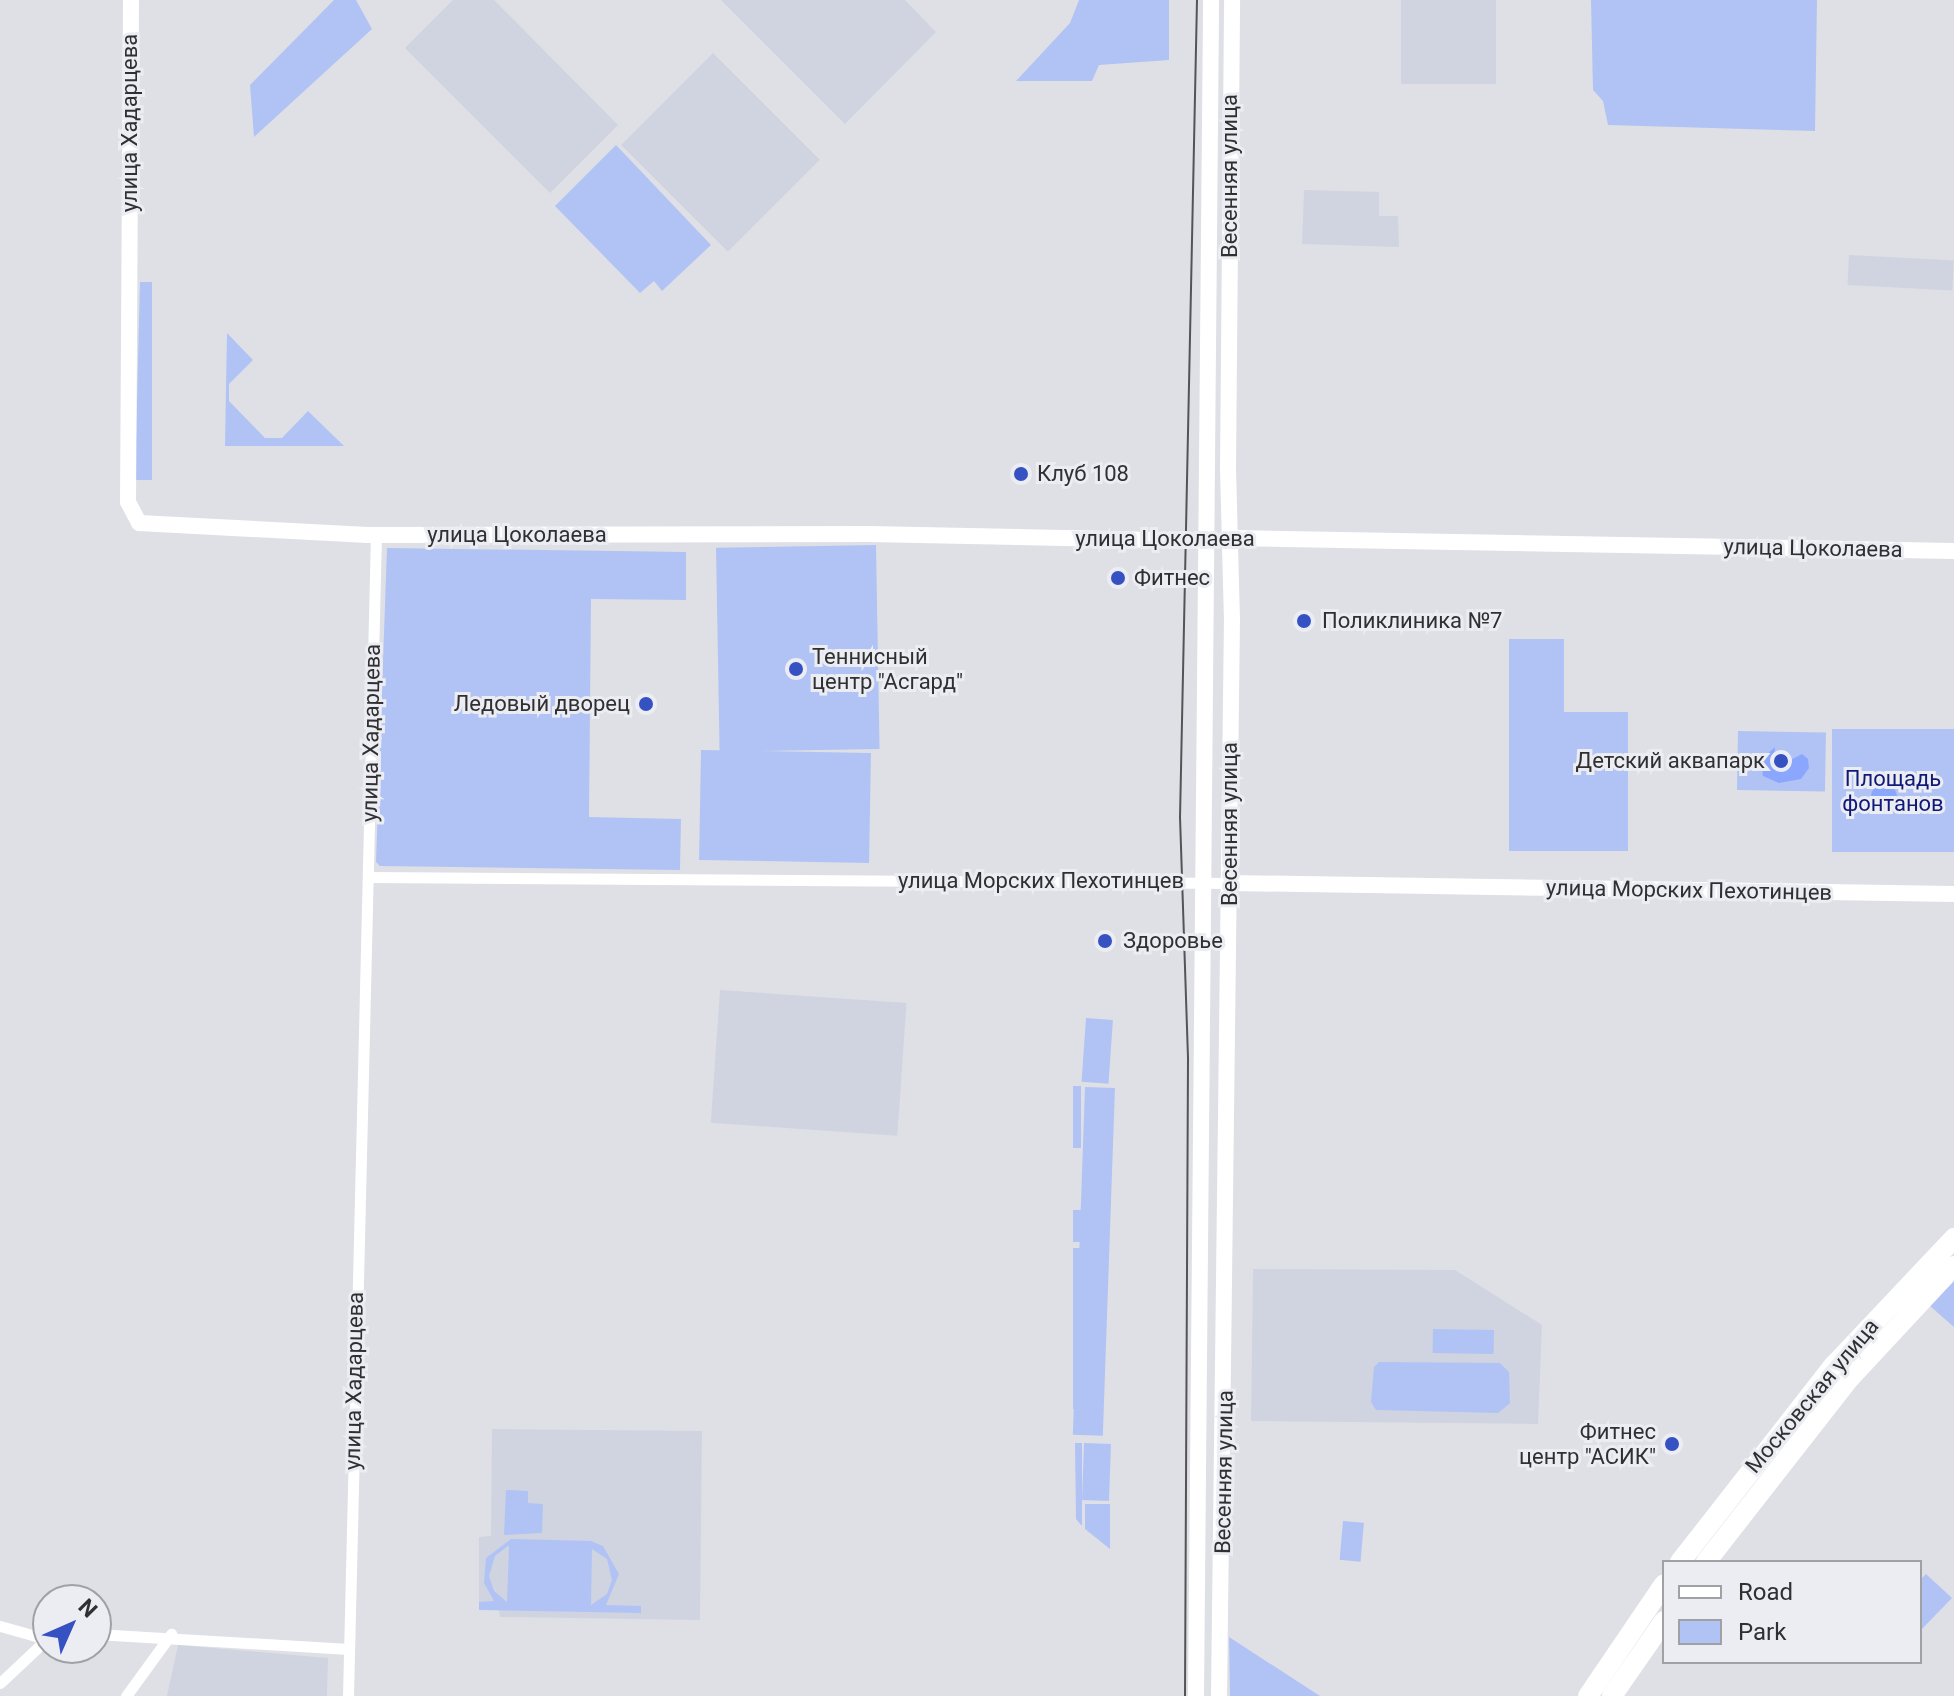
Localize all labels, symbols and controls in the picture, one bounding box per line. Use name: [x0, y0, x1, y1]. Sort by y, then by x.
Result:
street label: улица Хадарцева: [117, 34, 143, 212]
street label: Весенняя улица: [1217, 94, 1243, 258]
place label: Клуб 108: [1037, 461, 1129, 487]
marker: Клуб 108: [1012, 465, 1030, 483]
street label: улица Цоколаева: [427, 522, 607, 548]
street label: улица Цоколаева: [1075, 526, 1255, 552]
street label: улица Цоколаева: [1723, 533, 1903, 563]
place label: Фитнес: [1134, 565, 1210, 591]
marker: Фитнес: [1109, 569, 1127, 587]
place label: Поликлиника №7: [1322, 608, 1502, 634]
marker: Поликлиника №7: [1293, 610, 1315, 632]
place label: Теннисный центр "Асгард": [812, 643, 963, 694]
street label: улица Хадарцева: [356, 644, 386, 822]
marker: Теннисный центр "Асгард": [787, 660, 805, 678]
place label: Ледовый дворец: [454, 691, 630, 717]
marker: Ледовый дворец: [637, 695, 655, 713]
street label: Весенняя улица: [1217, 742, 1243, 906]
place label: Детский аквапарк: [1576, 748, 1765, 774]
marker: Детский аквапарк: [1772, 752, 1790, 770]
park label: Площадь фонтанов: [1842, 765, 1944, 816]
street label: улица Морских Пехотинцев: [898, 868, 1184, 894]
street label: улица Морских Пехотинцев: [1546, 874, 1832, 906]
place label: Здоровье: [1123, 928, 1223, 954]
marker: Здоровье: [1094, 930, 1116, 952]
street label: улица Хадарцева: [339, 1292, 369, 1470]
street label: Московская улица: [1740, 1313, 1884, 1479]
street label: Весенняя улица: [1209, 1390, 1239, 1554]
place label: Фитнес центр "АСИК": [1519, 1418, 1656, 1470]
marker: Фитнес центр "АСИК": [1663, 1435, 1681, 1453]
legend: [1662, 1560, 1922, 1664]
text: Road: [1738, 1578, 1793, 1606]
north arrow: [32, 1584, 112, 1664]
text: N: [74, 1594, 102, 1622]
text: Park: [1738, 1618, 1786, 1646]

